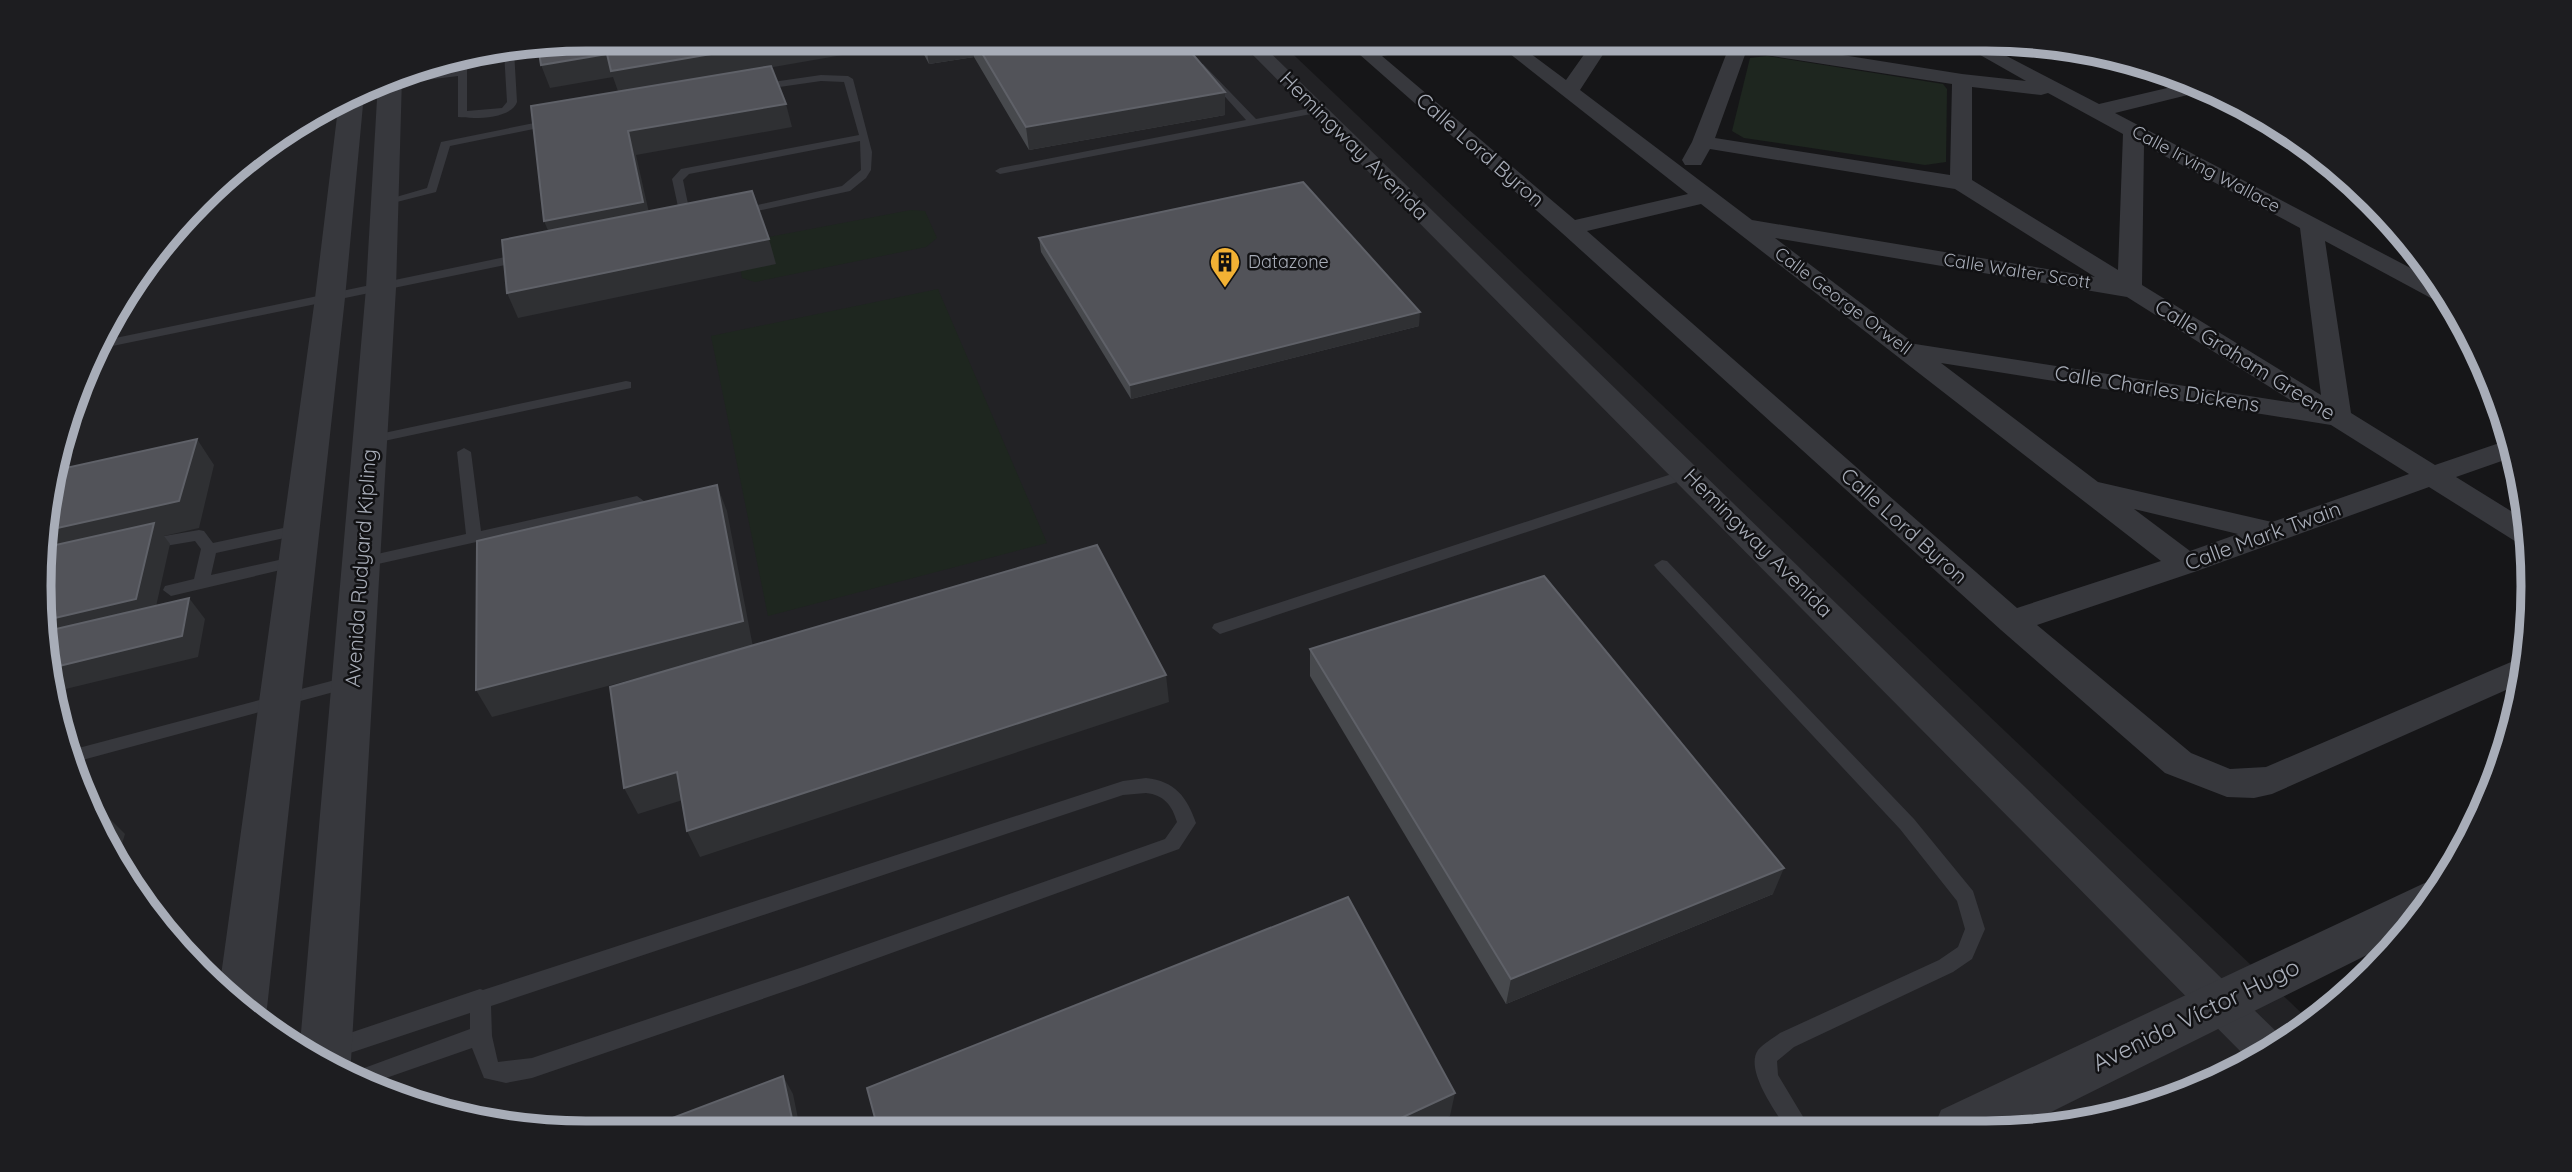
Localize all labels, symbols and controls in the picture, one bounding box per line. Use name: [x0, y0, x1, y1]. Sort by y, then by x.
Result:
street label: Hemingway Avenida: [1275, 65, 1435, 225]
street label: Calle Lord Byron: [1411, 86, 1550, 212]
street label: Calle Irving Wallace: [2128, 120, 2284, 217]
street label: Calle George Orwell: [1770, 242, 1916, 360]
building icon: Datazone: [1208, 245, 1242, 289]
street label: Calle Walter Scott: [1942, 248, 2092, 293]
place label: Datazone: [1248, 250, 1329, 273]
street label: Calle Graham Greene: [2150, 293, 2341, 425]
street label: Calle Charles Dickens: [2053, 359, 2261, 417]
street label: Avenida Rudyard Kipling: [339, 448, 381, 688]
street label: Hemingway Avenida: [1679, 462, 1839, 622]
street label: Calle Lord Byron: [1836, 462, 1973, 589]
street label: Calle Mark Twain: [2181, 495, 2344, 575]
street label: Avenida Víctor Hugo: [2087, 951, 2304, 1077]

